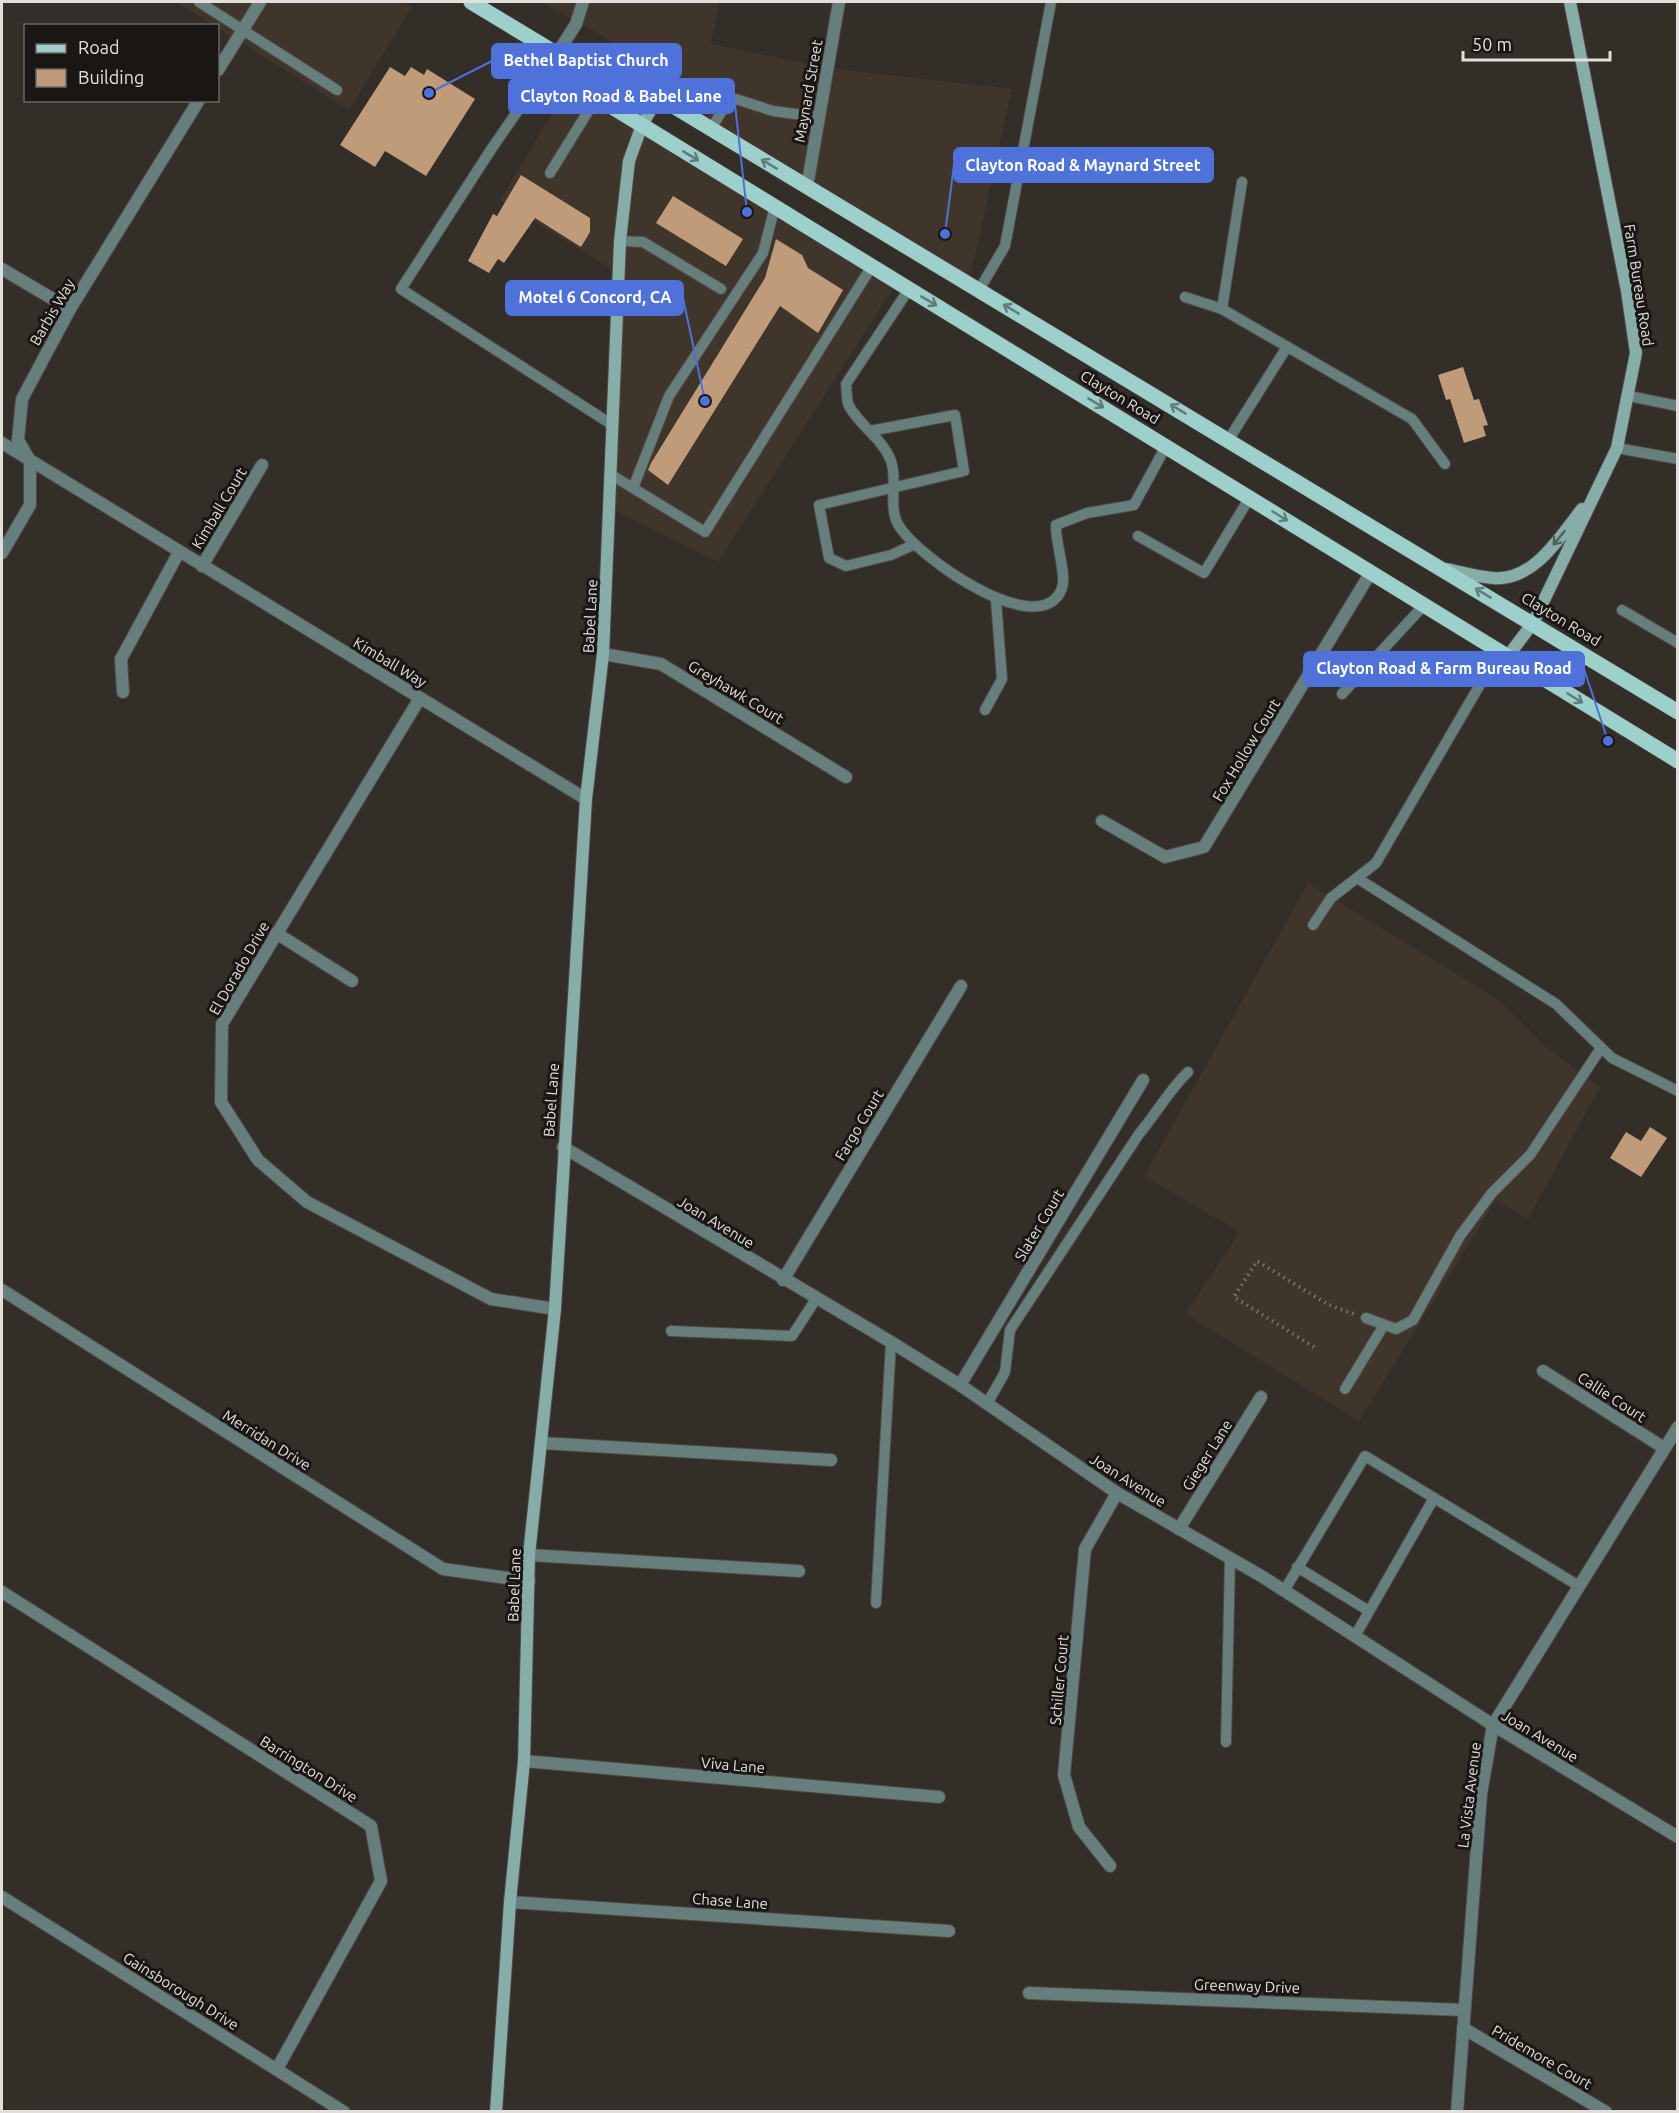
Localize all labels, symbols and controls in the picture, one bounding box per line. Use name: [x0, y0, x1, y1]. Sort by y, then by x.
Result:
legend: [24, 24, 219, 102]
scale bar: [1463, 24, 1610, 62]
text: 50 m: [1472, 34, 1512, 54]
text: Road: [78, 37, 120, 57]
street label: Maynard Street: [791, 38, 825, 144]
callout: Bethel Baptist Church: [492, 44, 681, 78]
text: Bethel Baptist Church: [503, 51, 669, 69]
text: Building: [78, 67, 144, 87]
callout: Clayton Road & Babel Lane: [509, 79, 734, 113]
text: Clayton Road & Babel Lane: [520, 87, 722, 105]
callout: Clayton Road & Maynard Street: [954, 148, 1213, 182]
one-way arrow: [682, 150, 699, 162]
text: Clayton Road & Maynard Street: [965, 156, 1201, 174]
one-way arrow: [761, 158, 778, 170]
street label: Farm Bureau Road: [1621, 223, 1657, 347]
street label: Barbis Way: [26, 276, 78, 348]
callout: Motel 6 Concord, CA: [506, 281, 683, 315]
text: Motel 6 Concord, CA: [518, 288, 672, 306]
one-way arrow: [920, 296, 937, 308]
one-way arrow: [1003, 303, 1020, 315]
street label: Clayton Road: [1077, 367, 1163, 427]
one-way arrow: [1087, 397, 1104, 409]
one-way arrow: [1170, 403, 1187, 415]
street label: Kimball Court: [188, 464, 250, 552]
one-way arrow: [1271, 510, 1288, 522]
one-way arrow: [1553, 529, 1566, 545]
street label: Babel Lane: [580, 579, 600, 653]
one-way arrow: [1475, 586, 1492, 598]
street label: Clayton Road: [1518, 589, 1604, 649]
street label: Kimball Way: [350, 634, 430, 690]
callout: Clayton Road & Farm Bureau Road: [1304, 652, 1584, 686]
street label: Greyhawk Court: [685, 657, 787, 727]
text: Clayton Road & Farm Bureau Road: [1316, 659, 1572, 677]
one-way arrow: [1567, 691, 1584, 704]
street label: Fox Hollow Court: [1209, 696, 1283, 804]
street label: El Dorado Drive: [205, 918, 273, 1018]
street label: Babel Lane: [540, 1063, 562, 1137]
street label: Fargo Court: [831, 1086, 887, 1164]
street label: Slater Court: [1011, 1186, 1067, 1264]
street label: Joan Avenue: [675, 1192, 757, 1252]
street label: Callie Court: [1575, 1369, 1650, 1425]
street label: Merridan Drive: [220, 1406, 314, 1474]
street label: Gieger Lane: [1179, 1417, 1235, 1493]
street label: Joan Avenue: [1087, 1450, 1169, 1510]
street label: Babel Lane: [504, 1548, 524, 1622]
street label: Schiller Court: [1047, 1634, 1071, 1726]
street label: Joan Avenue: [1499, 1706, 1581, 1766]
street label: Barrington Drive: [257, 1732, 361, 1806]
street label: La Vista Avenue: [1454, 1741, 1484, 1849]
street label: Viva Lane: [700, 1754, 766, 1776]
street label: Chase Lane: [692, 1890, 768, 1912]
street label: Gainsborough Drive: [120, 1949, 242, 2033]
street label: Greenway Drive: [1194, 1976, 1300, 1996]
street label: Pridemore Court: [1489, 2021, 1595, 2093]

